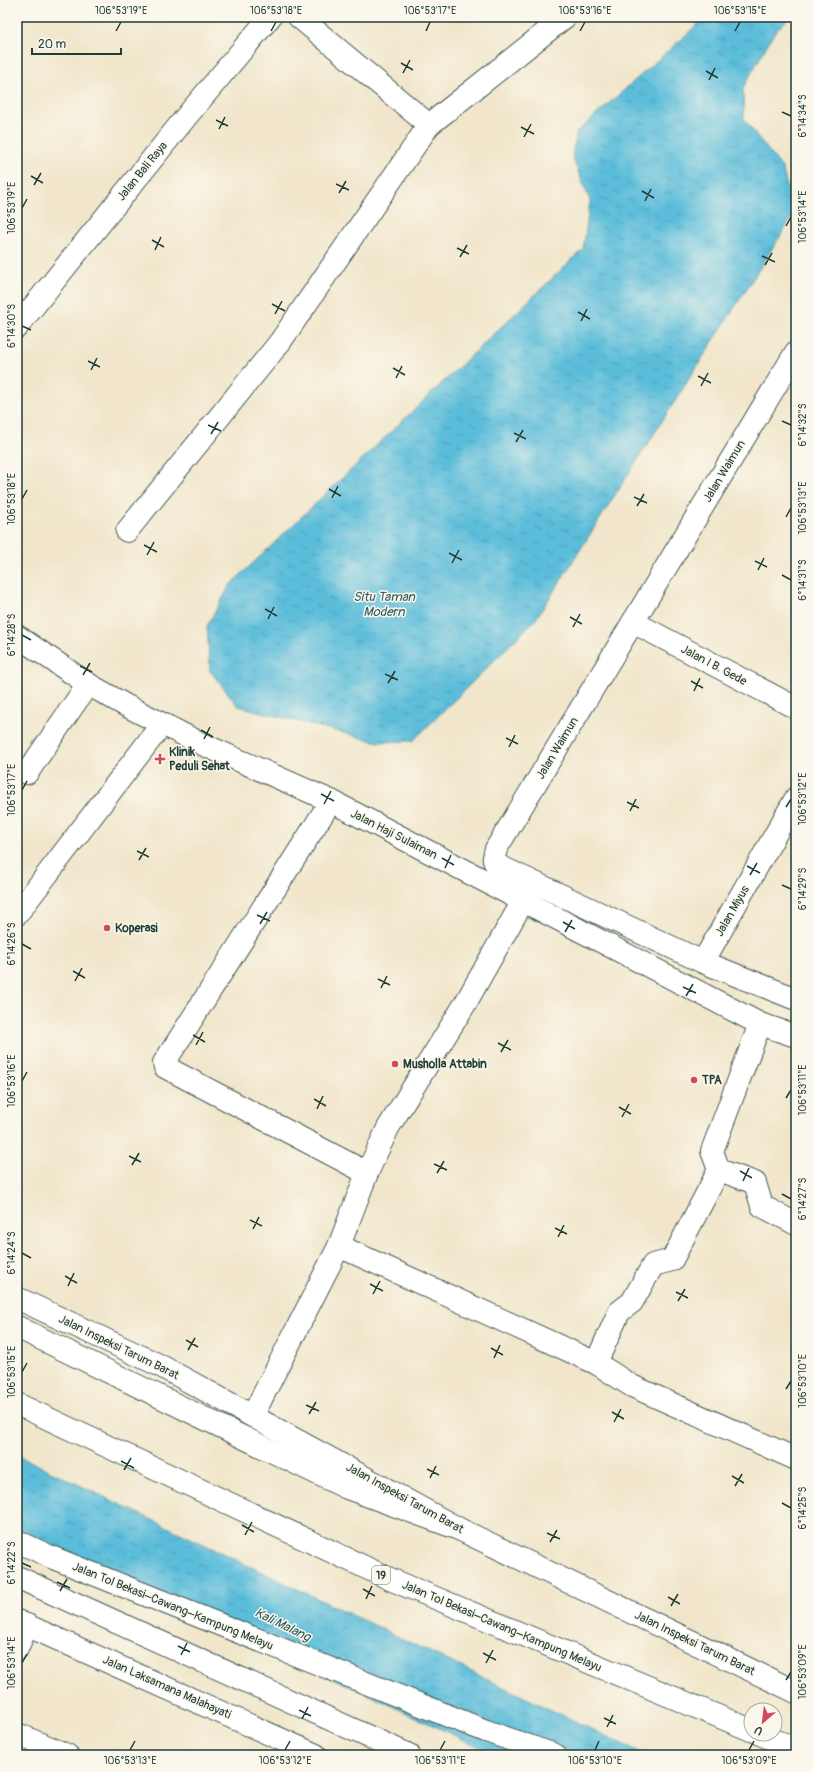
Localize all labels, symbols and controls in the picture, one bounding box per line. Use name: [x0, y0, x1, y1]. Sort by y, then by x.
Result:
text: 106°53'19"E: [95, 5, 147, 17]
text: 106°53'18"E: [250, 5, 302, 17]
text: 106°53'17"E: [404, 5, 456, 17]
text: 106°53'16"E: [559, 5, 611, 17]
text: 106°53'15"E: [714, 5, 766, 17]
scale bar: [32, 30, 121, 56]
text: 20 m: [38, 37, 67, 52]
text: 6°14'34"S: [797, 94, 809, 138]
street label: Jalan Bali Raya: [114, 138, 171, 204]
text: 106°53'19"E: [6, 182, 18, 234]
text: 106°53'14"E: [797, 191, 809, 243]
text: 6°14'30"S: [6, 304, 18, 348]
text: 6°14'32"S: [797, 403, 809, 446]
street label: Jalan Waimun: [700, 437, 749, 505]
text: 106°53'18"E: [6, 473, 18, 525]
text: 106°53'13"E: [797, 482, 809, 534]
text: 6°14'31"S: [797, 559, 809, 601]
water label: Situ Taman Modern: [353, 589, 415, 620]
text: 6°14'28"S: [6, 614, 18, 656]
street label: Jalan I B. Gede: [678, 642, 749, 689]
street label: Jalan Waimun: [533, 714, 582, 782]
place label: Klinik Peduli Sehat: [169, 745, 231, 774]
marker: Klinik Peduli Sehat: [154, 753, 166, 765]
text: 106°53'17"E: [6, 764, 18, 816]
text: 106°53'12"E: [797, 773, 809, 825]
street label: Jalan Haji Sulaiman: [348, 806, 440, 863]
text: 6°14'29"S: [797, 868, 809, 910]
street label: Jalan Miyus: [712, 883, 753, 939]
place label: Koperasi: [115, 921, 158, 936]
text: 6°14'26"S: [6, 922, 18, 966]
marker: Koperasi: [102, 923, 112, 933]
text: 106°53'16"E: [6, 1055, 18, 1107]
place label: Musholla Attabin: [403, 1057, 487, 1072]
marker: Musholla Attabin: [390, 1059, 400, 1069]
text: 106°53'11"E: [797, 1065, 809, 1116]
place label: TPA: [701, 1073, 722, 1088]
marker: TPA: [689, 1075, 699, 1085]
text: 6°14'27"S: [797, 1178, 809, 1220]
text: 6°14'24"S: [6, 1231, 18, 1275]
street label: Jalan Inspeksi Tarum Barat: [56, 1312, 182, 1383]
text: 106°53'15"E: [6, 1346, 18, 1398]
text: 106°53'10"E: [797, 1354, 809, 1408]
street label: Jalan Inspeksi Tarum Barat: [343, 1460, 466, 1537]
text: 6°14'25"S: [797, 1486, 809, 1529]
text: 6°14'22"S: [6, 1541, 18, 1584]
street label: Jalan Tol Bekasi–Cawang–Kampung Melayu: [70, 1559, 276, 1654]
road number: 19: [372, 1566, 390, 1584]
street label: Jalan Tol Bekasi–Cawang–Kampung Melayu: [400, 1577, 604, 1675]
water label: Kali Malang: [252, 1605, 314, 1646]
street label: Jalan Inspeksi Tarum Barat: [632, 1608, 758, 1679]
text: 106°53'14"E: [6, 1637, 18, 1689]
text: 106°53'09"E: [797, 1644, 809, 1700]
street label: Jalan Laksamana Malahayati: [100, 1652, 233, 1723]
north arrow: [743, 1702, 783, 1742]
text: U: [752, 1723, 765, 1738]
text: 106°53'13"E: [104, 1755, 156, 1767]
text: 106°53'12"E: [259, 1755, 311, 1767]
text: 106°53'11"E: [415, 1755, 466, 1767]
text: 106°53'10"E: [568, 1755, 622, 1767]
text: 106°53'09"E: [721, 1755, 777, 1767]

